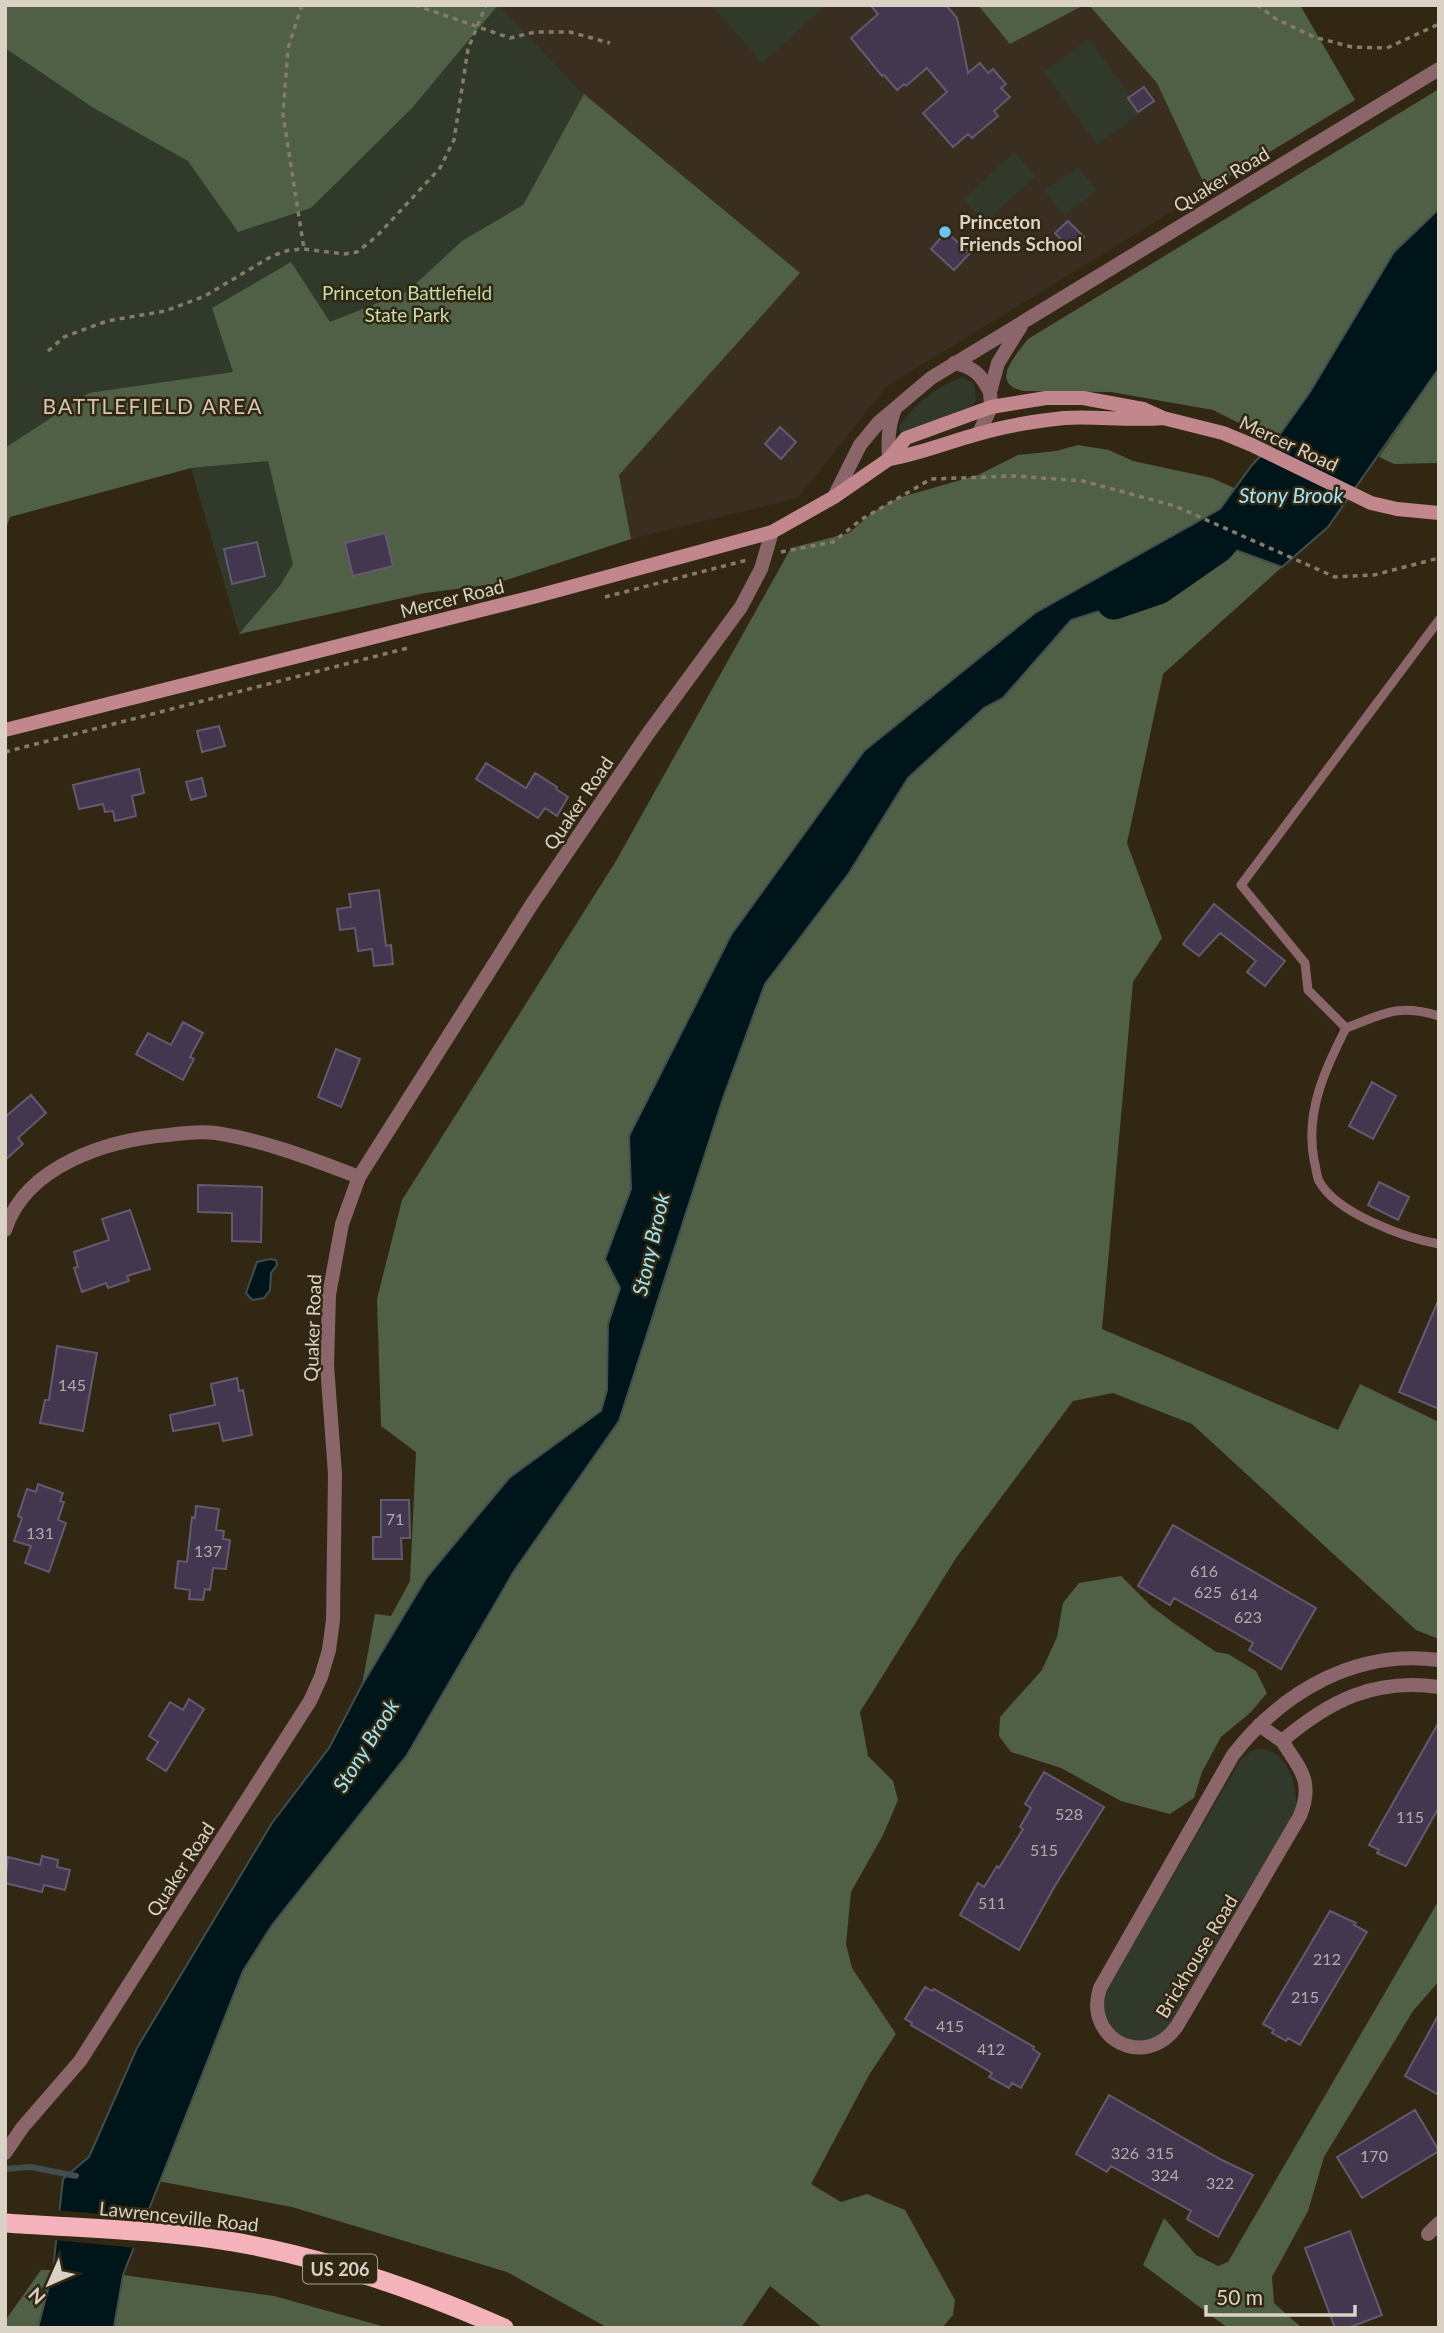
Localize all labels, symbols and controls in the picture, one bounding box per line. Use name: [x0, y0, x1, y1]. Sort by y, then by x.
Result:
street label: Quaker Road: [1169, 141, 1273, 217]
place label: Princeton Friends School: [959, 210, 1082, 255]
marker: Princeton Friends School: [937, 224, 953, 240]
park label: Princeton Battlefield State Park: [322, 281, 492, 326]
district label: BATTLEFIELD AREA: [43, 393, 263, 418]
street label: Mercer Road: [1236, 410, 1342, 476]
water label: Stony Brook: [1239, 482, 1344, 507]
street label: Mercer Road: [398, 574, 506, 622]
street label: Quaker Road: [538, 752, 618, 854]
water label: Stony Brook: [626, 1189, 674, 1298]
street label: Quaker Road: [299, 1274, 325, 1382]
house number: 145: [58, 1375, 86, 1394]
house number: 71: [386, 1509, 404, 1528]
house number: 131: [26, 1523, 54, 1542]
house number: 137: [194, 1541, 222, 1560]
house number: 616: [1190, 1561, 1218, 1580]
house number: 625: [1194, 1582, 1222, 1601]
house number: 614: [1230, 1584, 1258, 1603]
house number: 623: [1234, 1607, 1262, 1626]
water label: Stony Brook: [327, 1693, 404, 1796]
house number: 528: [1055, 1804, 1083, 1823]
house number: 115: [1396, 1807, 1424, 1826]
street label: Quaker Road: [141, 1818, 219, 1920]
house number: 515: [1030, 1840, 1058, 1859]
street label: Brickhouse Road: [1150, 1890, 1242, 2022]
house number: 511: [978, 1893, 1006, 1912]
house number: 212: [1313, 1949, 1341, 1968]
house number: 215: [1291, 1987, 1319, 2006]
house number: 415: [936, 2016, 964, 2035]
house number: 412: [977, 2039, 1005, 2058]
house number: 326: [1111, 2143, 1139, 2162]
house number: 315: [1146, 2143, 1174, 2162]
house number: 170: [1360, 2146, 1388, 2165]
house number: 324: [1151, 2165, 1179, 2184]
house number: 322: [1206, 2173, 1234, 2192]
street label: Lawrenceville Road: [98, 2196, 260, 2236]
north arrow: [14, 2249, 84, 2319]
road number: US 206: [303, 2255, 377, 2284]
scale bar: [1206, 2274, 1355, 2318]
text: N: [23, 2283, 50, 2310]
text: 50 m: [1216, 2284, 1263, 2309]

